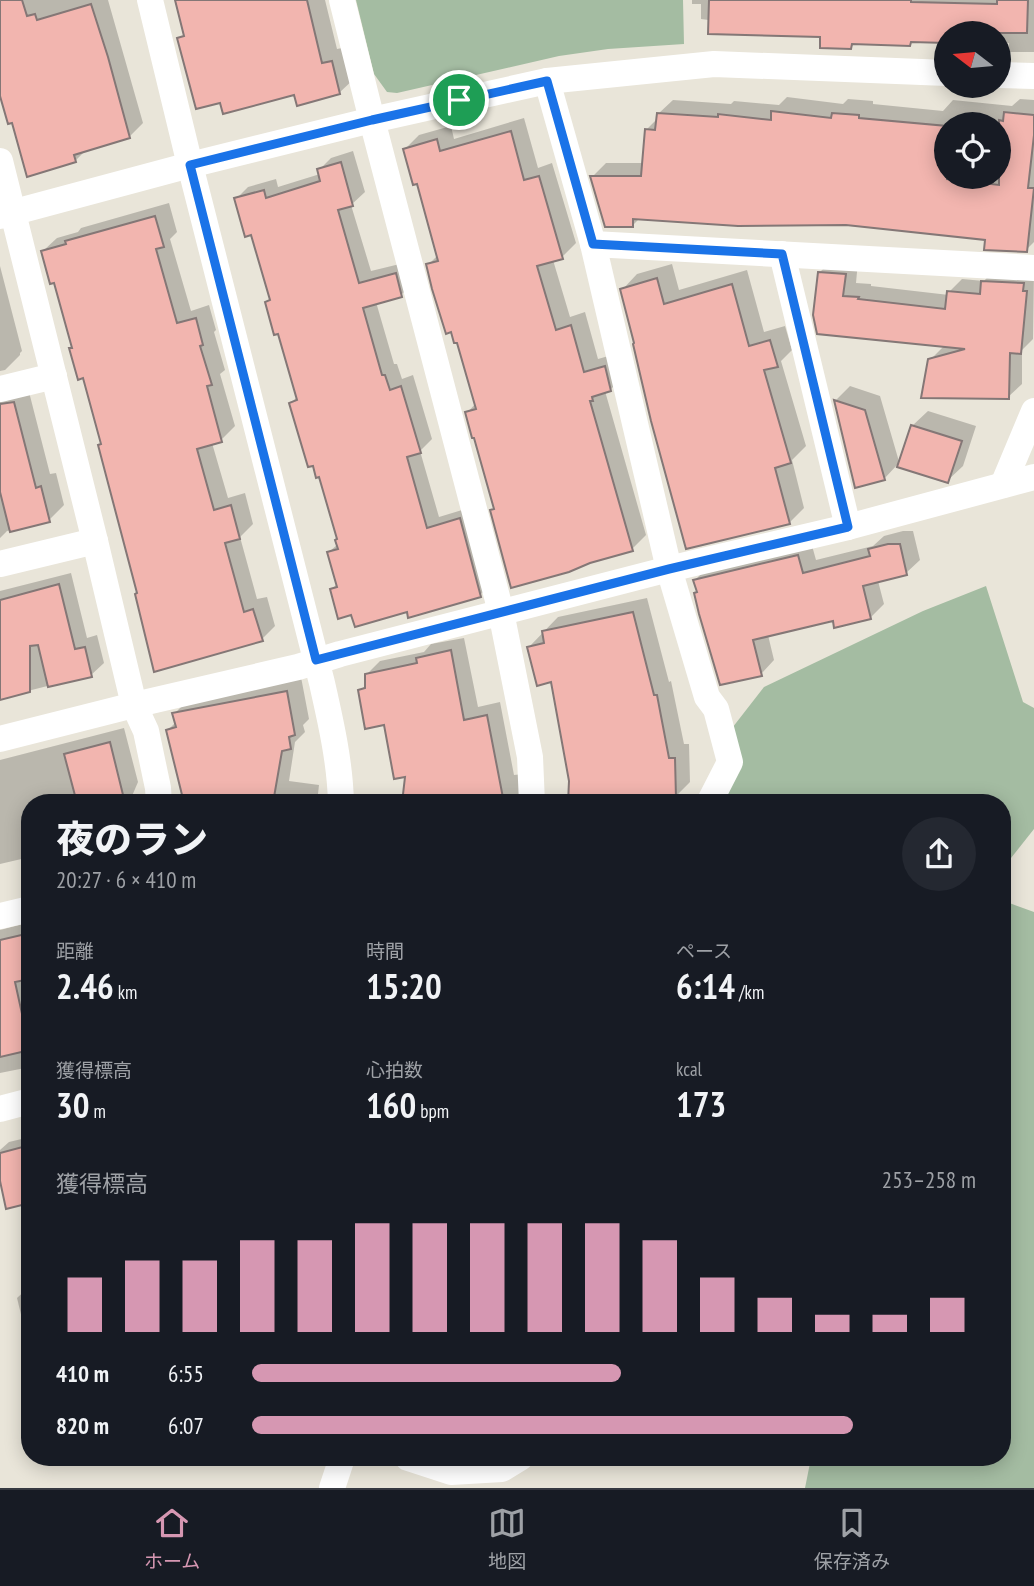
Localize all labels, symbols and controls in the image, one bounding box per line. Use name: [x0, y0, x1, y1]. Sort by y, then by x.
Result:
north arrow: [934, 21, 1012, 98]
map controls: [934, 21, 1011, 189]
pin: [429, 70, 489, 130]
icon: arrive: [440, 81, 478, 119]
button: locate: [934, 112, 1011, 189]
text: 夜のラン: [56, 814, 208, 863]
button: share: [902, 817, 976, 891]
text: 20:27 · 6 × 410 m: [56, 865, 196, 894]
text: 距離: [56, 939, 94, 963]
text: 時間: [366, 939, 404, 963]
text: ペース: [676, 939, 732, 963]
text: 2.46: [56, 963, 114, 1009]
text: 15:20: [366, 963, 442, 1009]
text: 6:14: [676, 963, 735, 1009]
text: km: [114, 980, 137, 1004]
text: /km: [735, 980, 764, 1004]
text: kcal: [676, 1057, 702, 1081]
text: 獲得標高: [56, 1058, 132, 1082]
text: 心拍数: [366, 1058, 423, 1082]
text: 173: [676, 1081, 726, 1127]
text: 30: [56, 1082, 89, 1128]
text: 160: [366, 1082, 416, 1128]
text: m: [89, 1099, 106, 1123]
text: bpm: [416, 1099, 449, 1123]
text: 253–258 m: [882, 1165, 976, 1194]
text: 獲得標高: [56, 1169, 148, 1198]
text: 410 m: [56, 1359, 109, 1388]
text: 6:55: [168, 1359, 204, 1388]
text: 820 m: [56, 1411, 109, 1440]
text: 6:07: [168, 1411, 204, 1440]
tab: ホーム: [144, 1504, 200, 1573]
tab: 地図: [488, 1504, 526, 1573]
tab: 保存済み: [814, 1504, 890, 1573]

